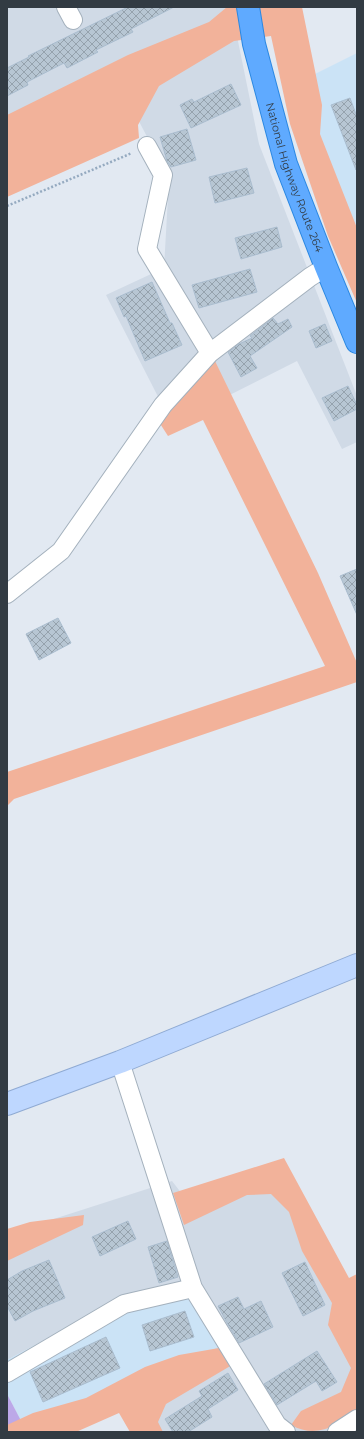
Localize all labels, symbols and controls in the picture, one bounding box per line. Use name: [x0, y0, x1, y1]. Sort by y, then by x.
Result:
street label: National Highway Route 264: [263, 101, 327, 255]

